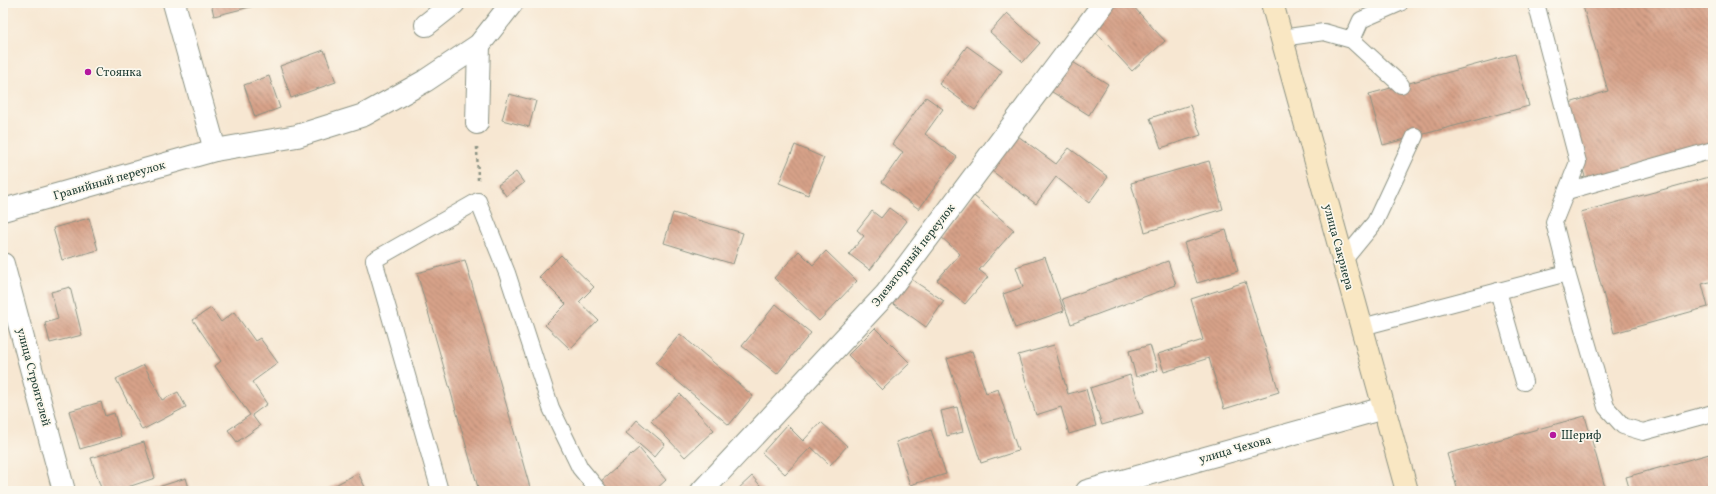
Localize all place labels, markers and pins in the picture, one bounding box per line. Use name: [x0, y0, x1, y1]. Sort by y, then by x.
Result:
place label: Стоянка: [96, 65, 142, 81]
marker: Стоянка: [83, 67, 93, 77]
place label: Шериф: [1561, 428, 1601, 444]
marker: Шериф: [1548, 430, 1558, 440]

